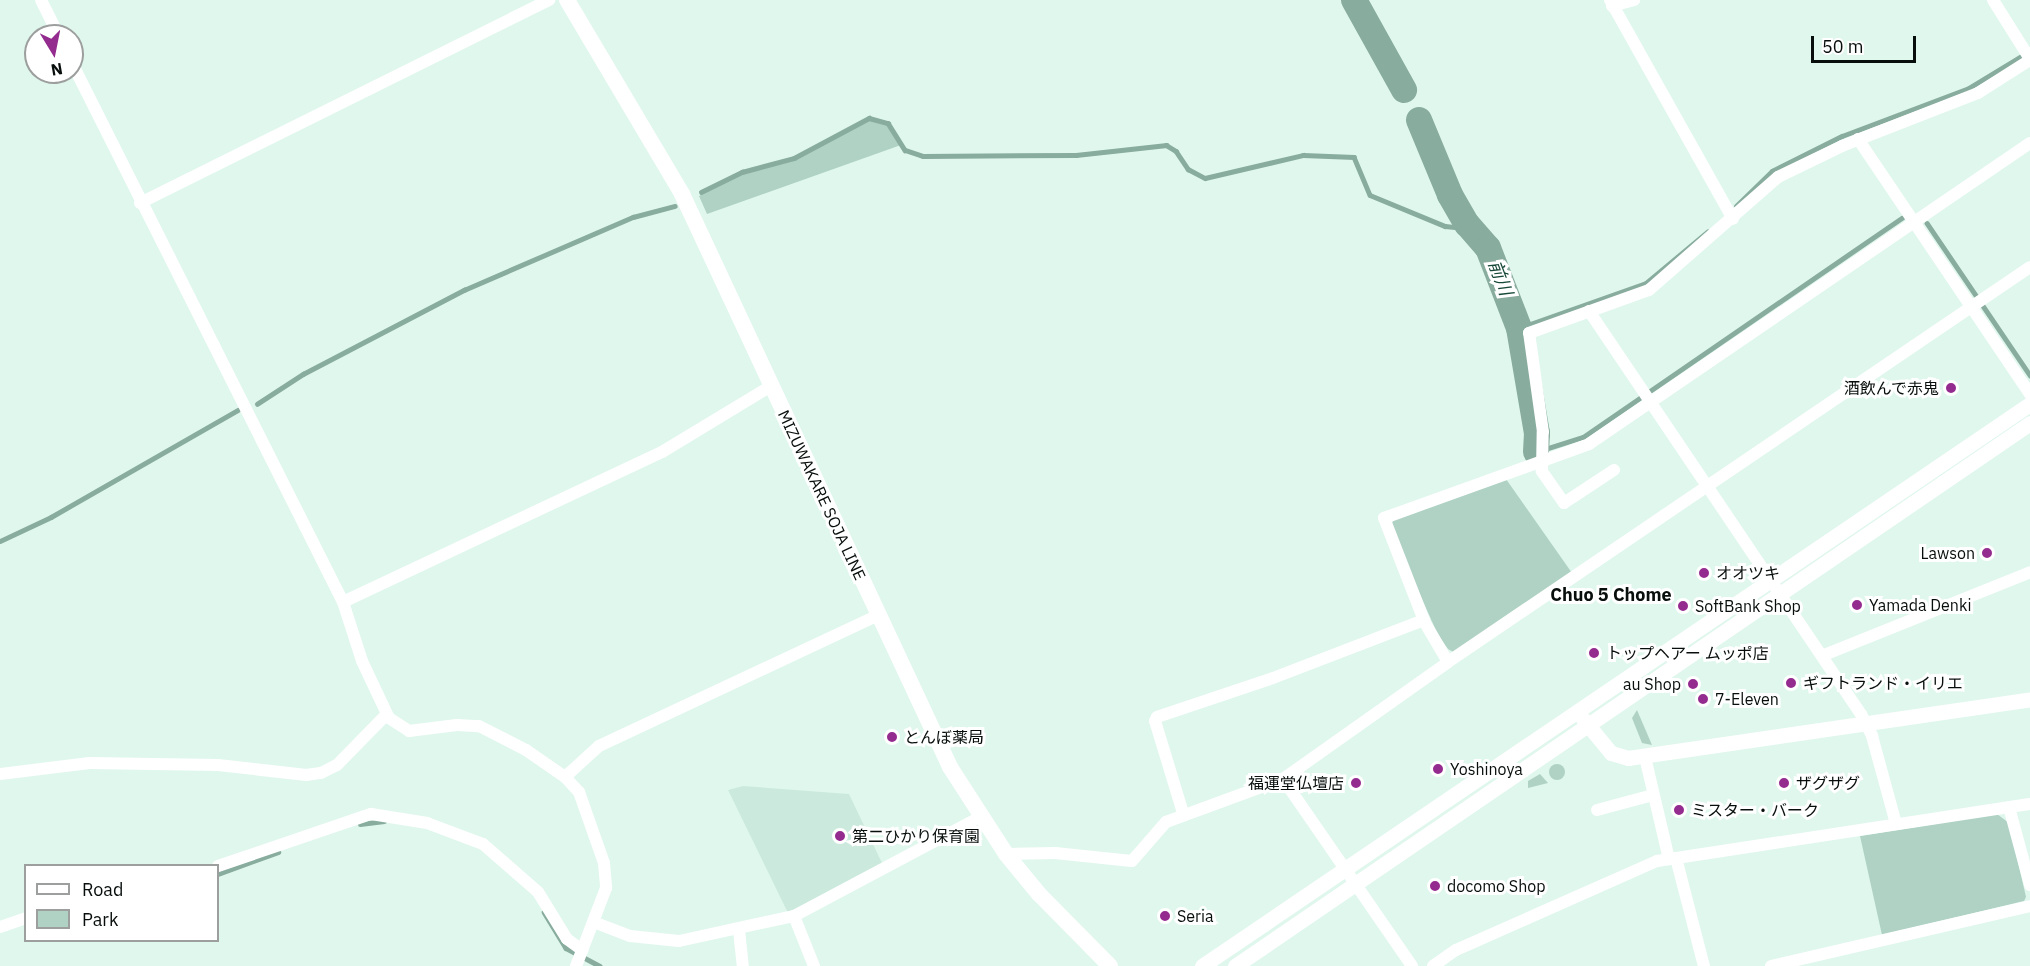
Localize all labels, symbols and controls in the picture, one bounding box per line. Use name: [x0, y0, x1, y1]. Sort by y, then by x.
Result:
north arrow: [24, 24, 84, 84]
scale bar: [1814, 24, 1919, 62]
text: 50 m: [1822, 35, 1864, 58]
text: N: [49, 59, 64, 81]
water label: 前川: [1483, 257, 1517, 299]
place label: 酒飲んで赤鬼: [1843, 378, 1939, 398]
marker: 酒飲んで赤鬼: [1944, 381, 1958, 395]
street label: MIZUWAKARE SOJA LINE: [774, 407, 870, 583]
place label: Lawson: [1920, 543, 1975, 563]
marker: Lawson: [1980, 546, 1994, 560]
place label: オオツキ: [1716, 563, 1780, 583]
marker: オオツキ: [1697, 566, 1711, 580]
district label: Chuo 5 Chome: [1550, 584, 1672, 606]
place label: Yamada Denki: [1869, 595, 1971, 615]
place label: SoftBank Shop: [1695, 596, 1801, 616]
marker: Yamada Denki: [1850, 598, 1864, 612]
marker: SoftBank Shop: [1676, 599, 1690, 613]
place label: トップヘアー ムッポ店: [1606, 643, 1769, 663]
marker: トップヘアー ムッポ店: [1587, 646, 1601, 660]
place label: ギフトランド・イリエ: [1803, 673, 1963, 693]
place label: au Shop: [1623, 674, 1681, 694]
marker: ギフトランド・イリエ: [1784, 676, 1798, 690]
marker: au Shop: [1686, 677, 1700, 691]
place label: 7-Eleven: [1715, 689, 1779, 709]
marker: 7-Eleven: [1696, 692, 1710, 706]
place label: とんぼ薬局: [904, 727, 984, 747]
marker: とんぼ薬局: [885, 730, 899, 744]
place label: Yoshinoya: [1450, 759, 1523, 779]
marker: Yoshinoya: [1431, 762, 1445, 776]
place label: 福運堂仏壇店: [1248, 773, 1344, 793]
place label: ザグザグ: [1796, 773, 1860, 793]
marker: 福運堂仏壇店: [1349, 776, 1363, 790]
marker: ザグザグ: [1777, 776, 1791, 790]
place label: ミスター・バーク: [1691, 800, 1819, 820]
marker: ミスター・バーク: [1672, 803, 1686, 817]
place label: 第二ひかり保育園: [852, 826, 980, 846]
marker: 第二ひかり保育園: [833, 829, 847, 843]
legend: [24, 864, 219, 942]
place label: docomo Shop: [1447, 876, 1545, 896]
text: Road: [82, 878, 123, 901]
marker: docomo Shop: [1428, 879, 1442, 893]
place label: Seria: [1177, 906, 1213, 926]
text: Park: [82, 908, 118, 931]
marker: Seria: [1158, 909, 1172, 923]

